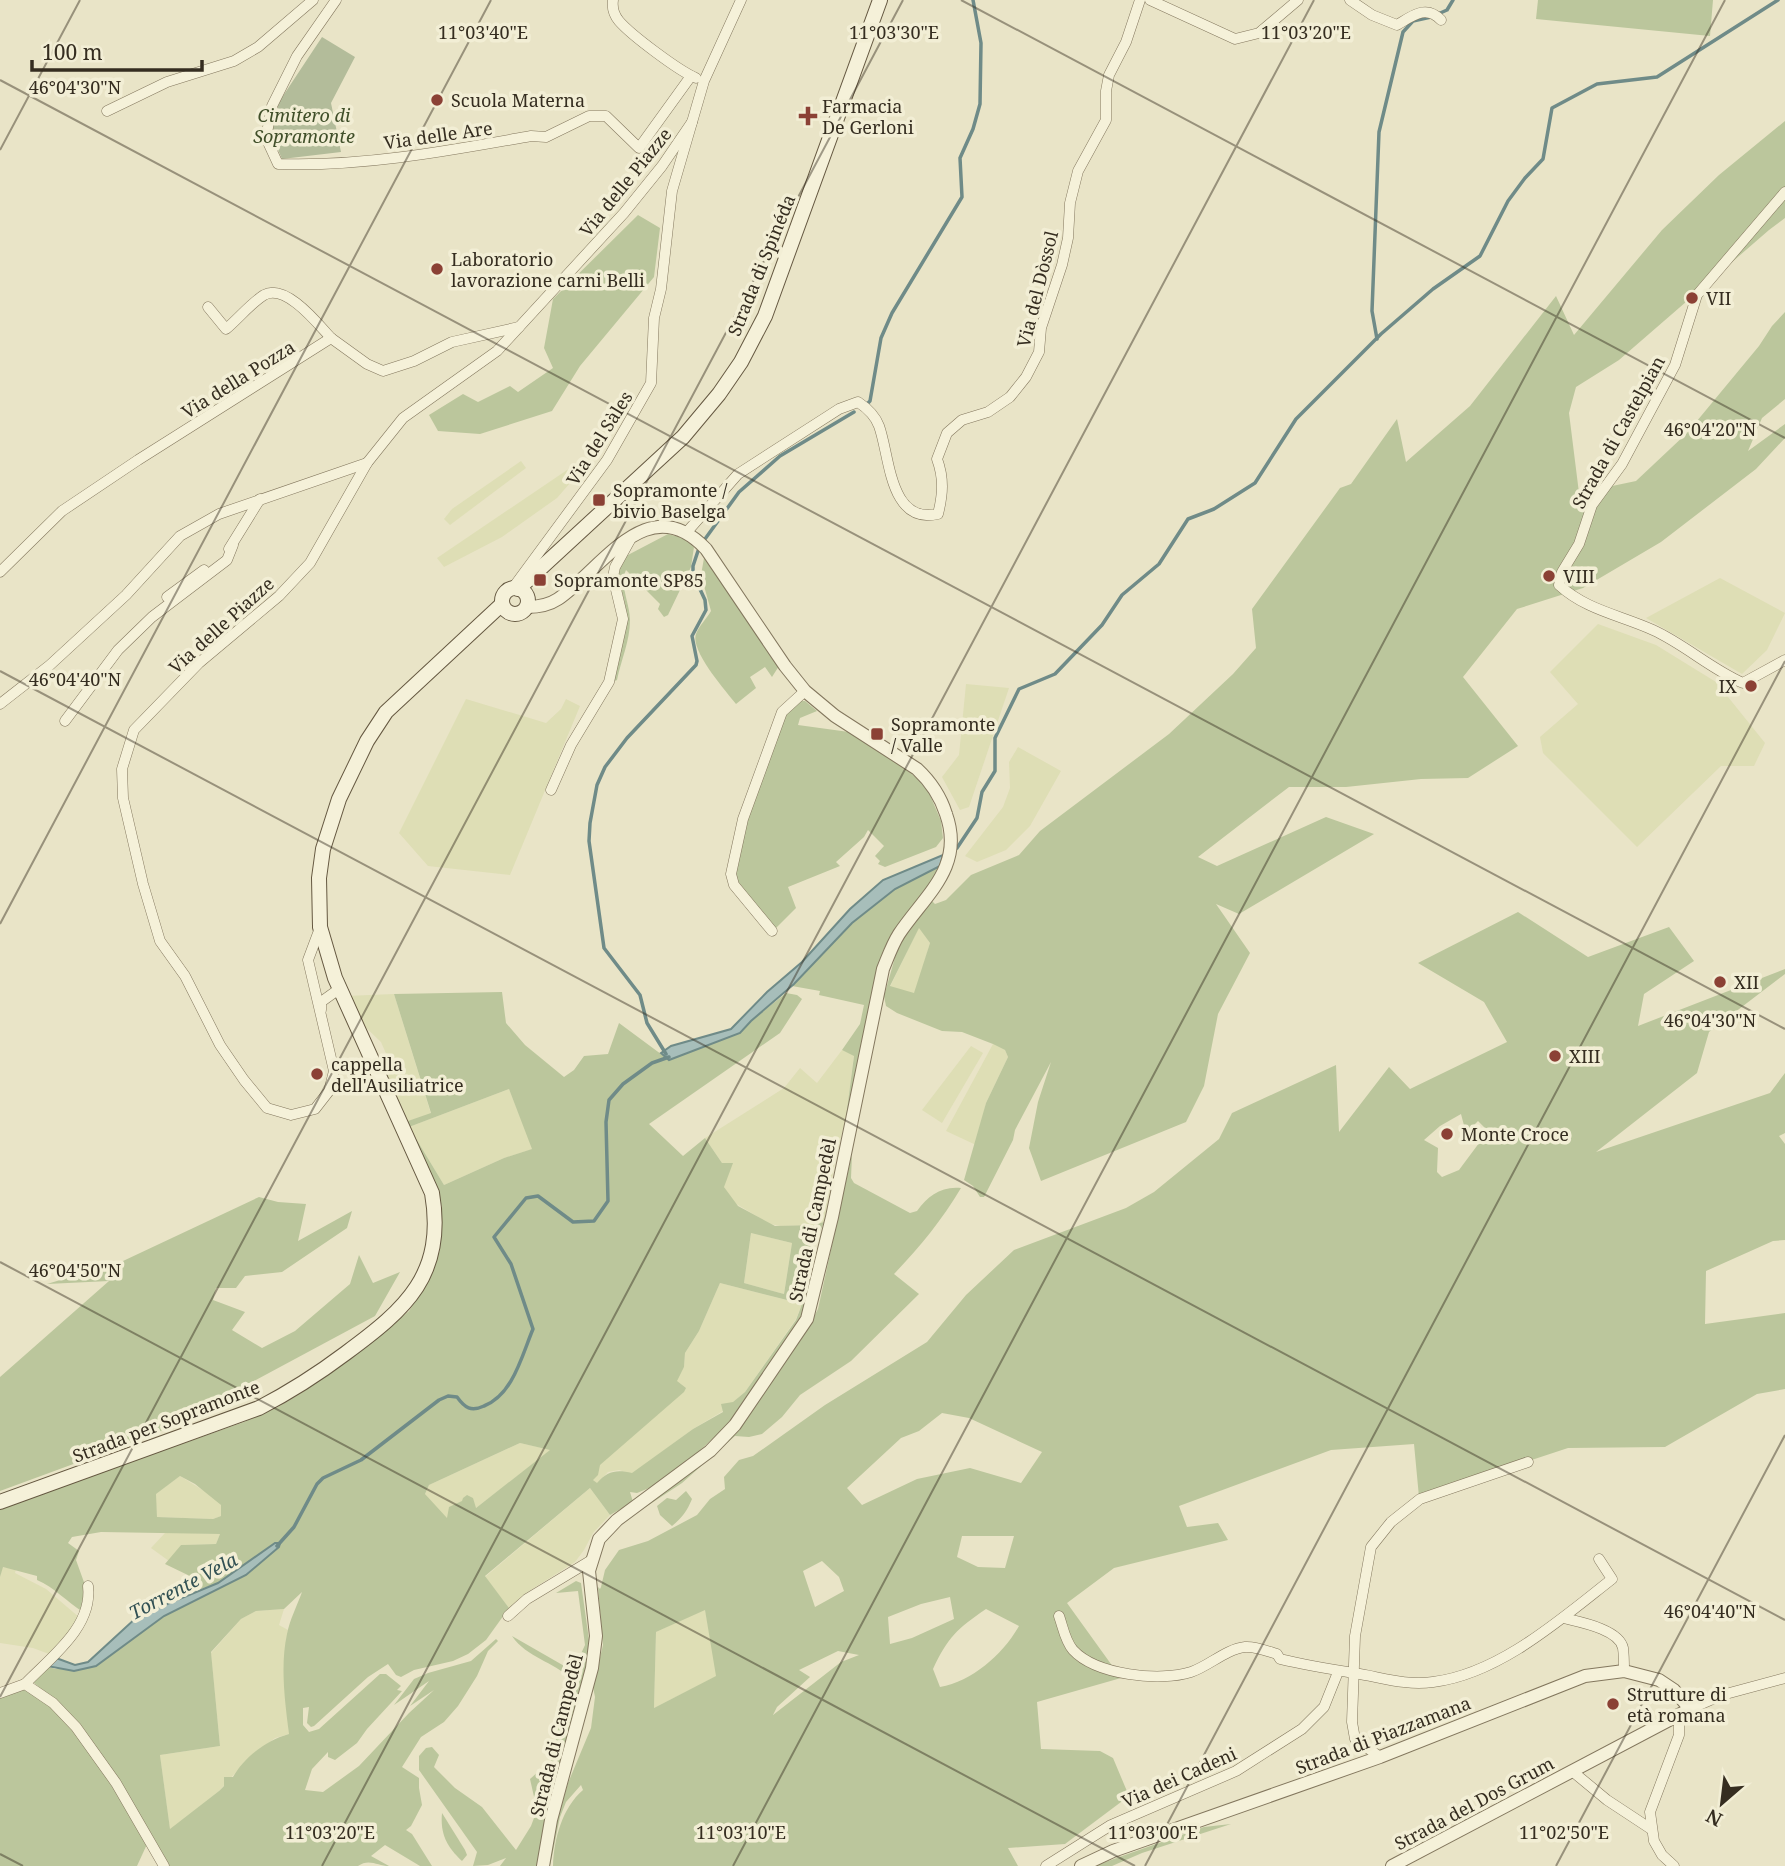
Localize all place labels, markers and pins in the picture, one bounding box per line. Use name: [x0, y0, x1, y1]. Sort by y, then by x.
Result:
place label: Scuola Materna: [451, 88, 585, 112]
marker: Scuola Materna: [429, 92, 445, 108]
place label: Farmacia De Gerloni: [822, 94, 914, 139]
marker: Farmacia De Gerloni: [800, 108, 816, 124]
place label: Laboratorio lavorazione carni Belli: [451, 247, 645, 292]
marker: Laboratorio lavorazione carni Belli: [429, 261, 445, 277]
place label: VII: [1706, 286, 1731, 310]
marker: VII: [1684, 290, 1700, 306]
place label: Sopramonte / bivio Baselga: [613, 478, 728, 523]
marker: Sopramonte / bivio Baselga: [591, 492, 607, 508]
place label: VIII: [1563, 564, 1595, 588]
place label: Sopramonte SP85: [554, 568, 704, 592]
marker: VIII: [1541, 568, 1557, 584]
marker: Sopramonte SP85: [532, 572, 548, 588]
place label: IX: [1719, 674, 1737, 698]
marker: IX: [1743, 678, 1759, 694]
place label: Sopramonte / Valle: [891, 712, 995, 757]
marker: Sopramonte / Valle: [869, 726, 885, 742]
place label: XII: [1734, 970, 1759, 994]
marker: XII: [1712, 974, 1728, 990]
place label: XIII: [1569, 1044, 1601, 1068]
marker: XIII: [1547, 1048, 1563, 1064]
place label: cappella dell'Ausiliatrice: [331, 1052, 464, 1097]
marker: cappella dell'Ausiliatrice: [309, 1066, 325, 1082]
place label: Monte Croce: [1461, 1122, 1569, 1146]
marker: Monte Croce: [1439, 1126, 1455, 1142]
place label: Strutture di età romana: [1627, 1682, 1727, 1727]
marker: Strutture di età romana: [1605, 1696, 1621, 1712]

